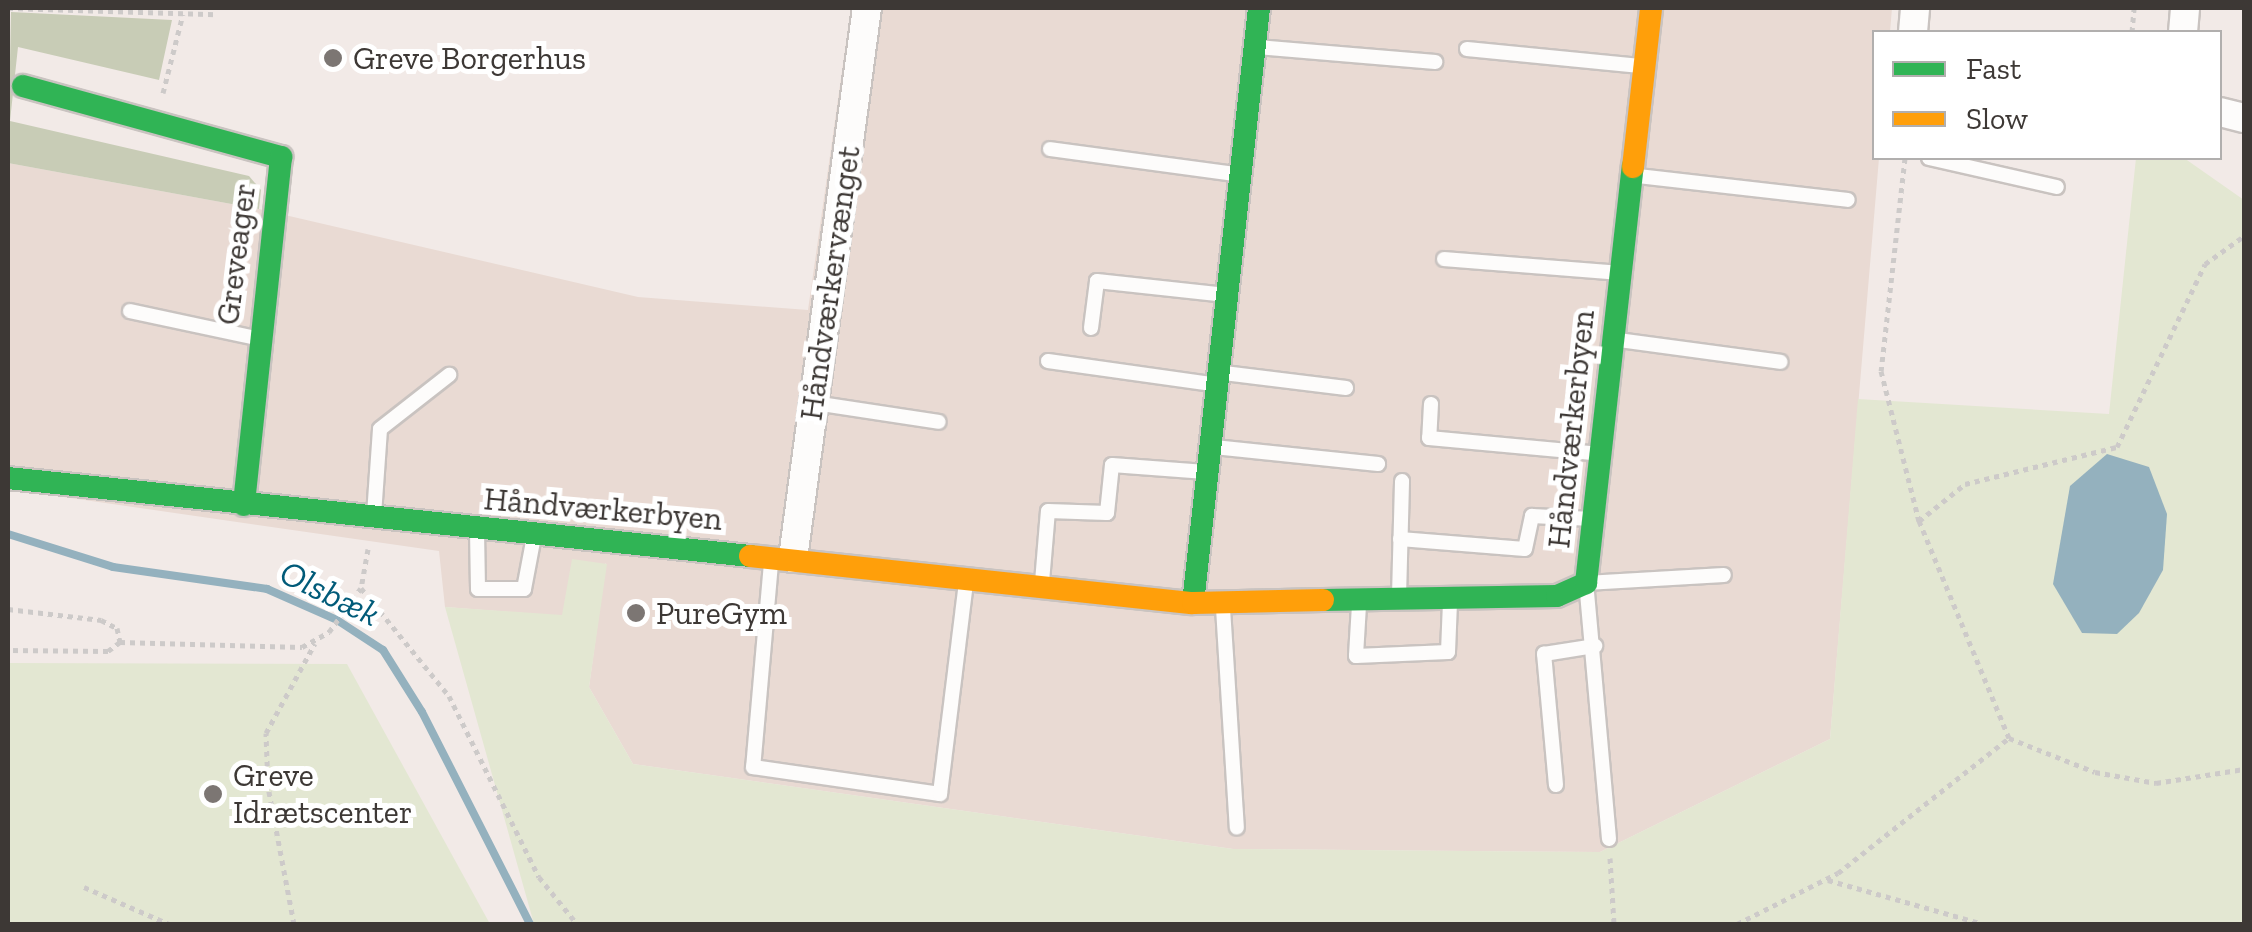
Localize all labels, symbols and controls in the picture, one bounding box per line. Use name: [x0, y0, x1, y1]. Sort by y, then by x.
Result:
legend: [1872, 30, 2222, 160]
place label: Greve Borgerhus: [353, 39, 586, 77]
marker: Greve Borgerhus: [322, 47, 344, 69]
text: Fast: [1966, 51, 2021, 87]
text: Slow: [1966, 101, 2028, 137]
street label: Håndværkervænget: [792, 143, 868, 423]
street label: Greveager: [208, 181, 264, 327]
street label: Håndværkerbyen: [1539, 308, 1603, 550]
street label: Håndværkerbyen: [482, 479, 724, 539]
water label: Olsbæk: [273, 551, 387, 635]
place label: PureGym: [656, 594, 787, 632]
marker: PureGym: [625, 602, 647, 624]
place label: Greve Idrætscenter: [233, 757, 412, 832]
marker: Greve Idrætscenter: [202, 783, 224, 805]

